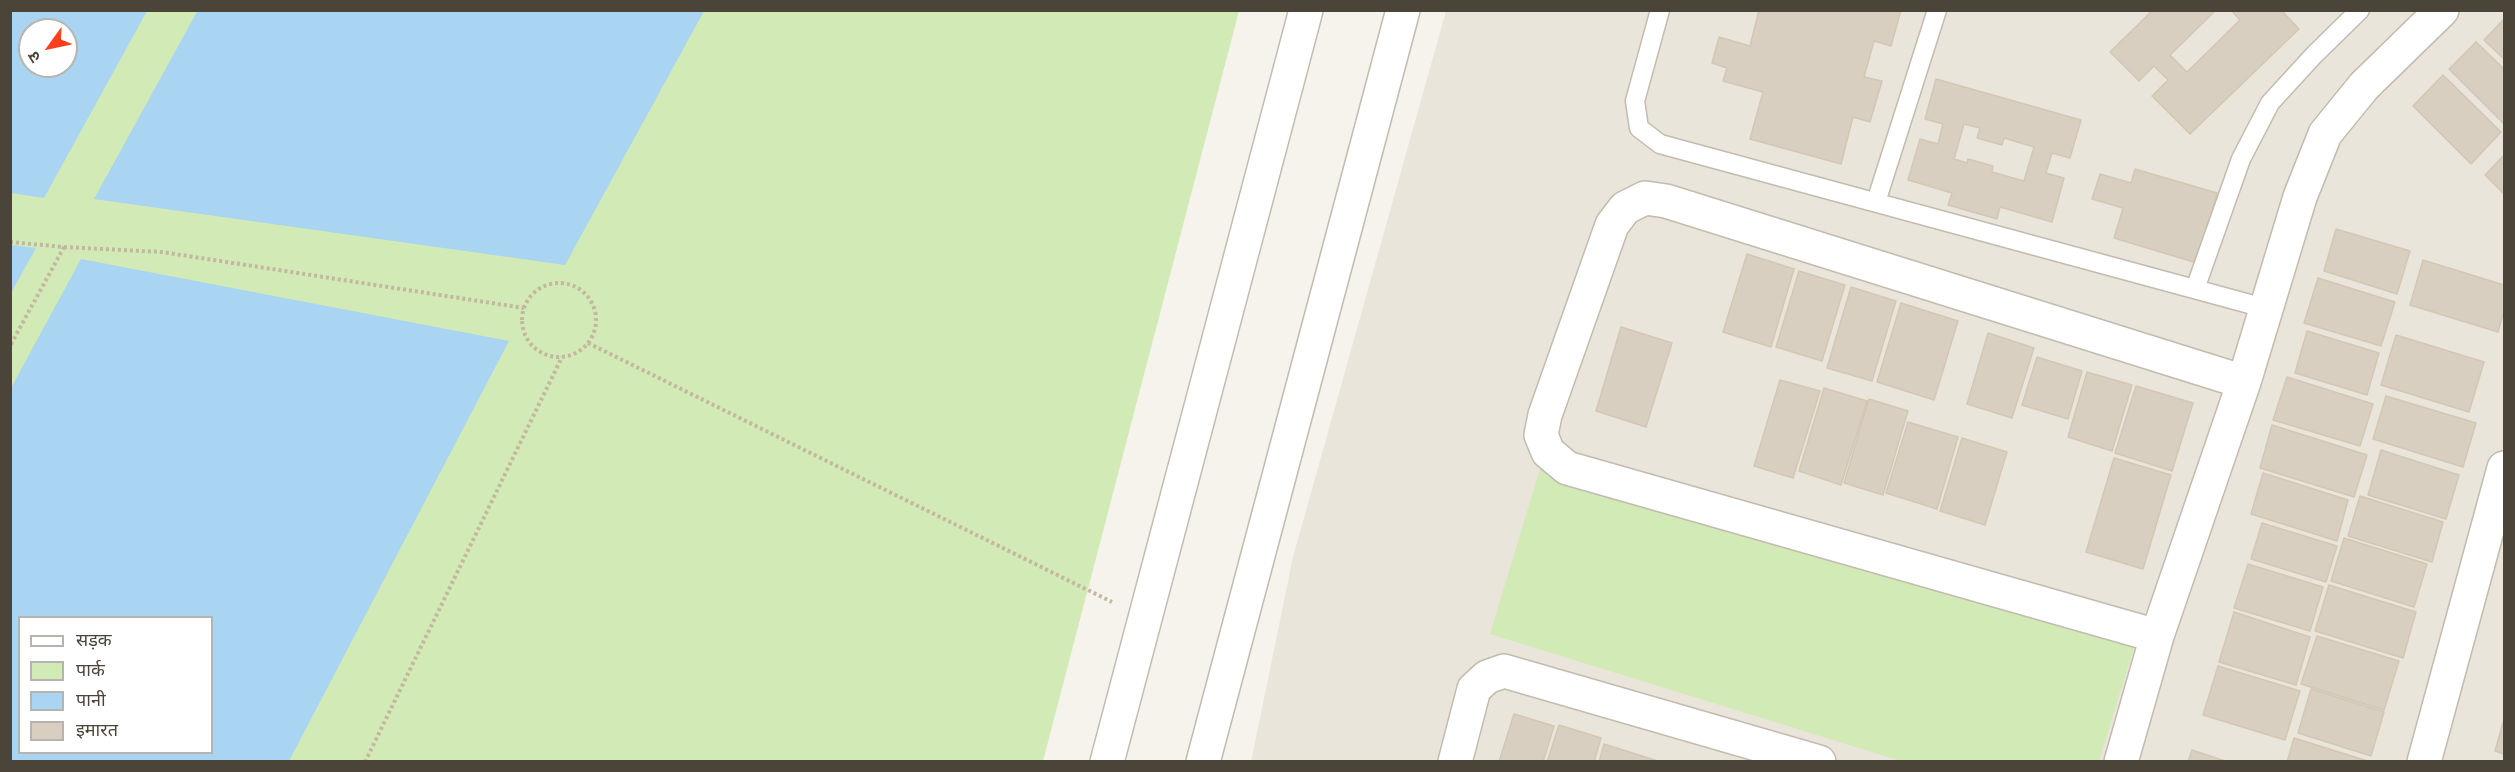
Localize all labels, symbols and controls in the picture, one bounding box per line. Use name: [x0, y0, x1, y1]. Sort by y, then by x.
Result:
north arrow: [18, 18, 78, 78]
text: उ: [24, 48, 45, 66]
legend: [18, 616, 213, 754]
text: सड़क: [76, 629, 112, 651]
text: पार्क: [76, 659, 105, 681]
text: पानी: [76, 689, 106, 711]
text: इमारत: [76, 719, 118, 741]

